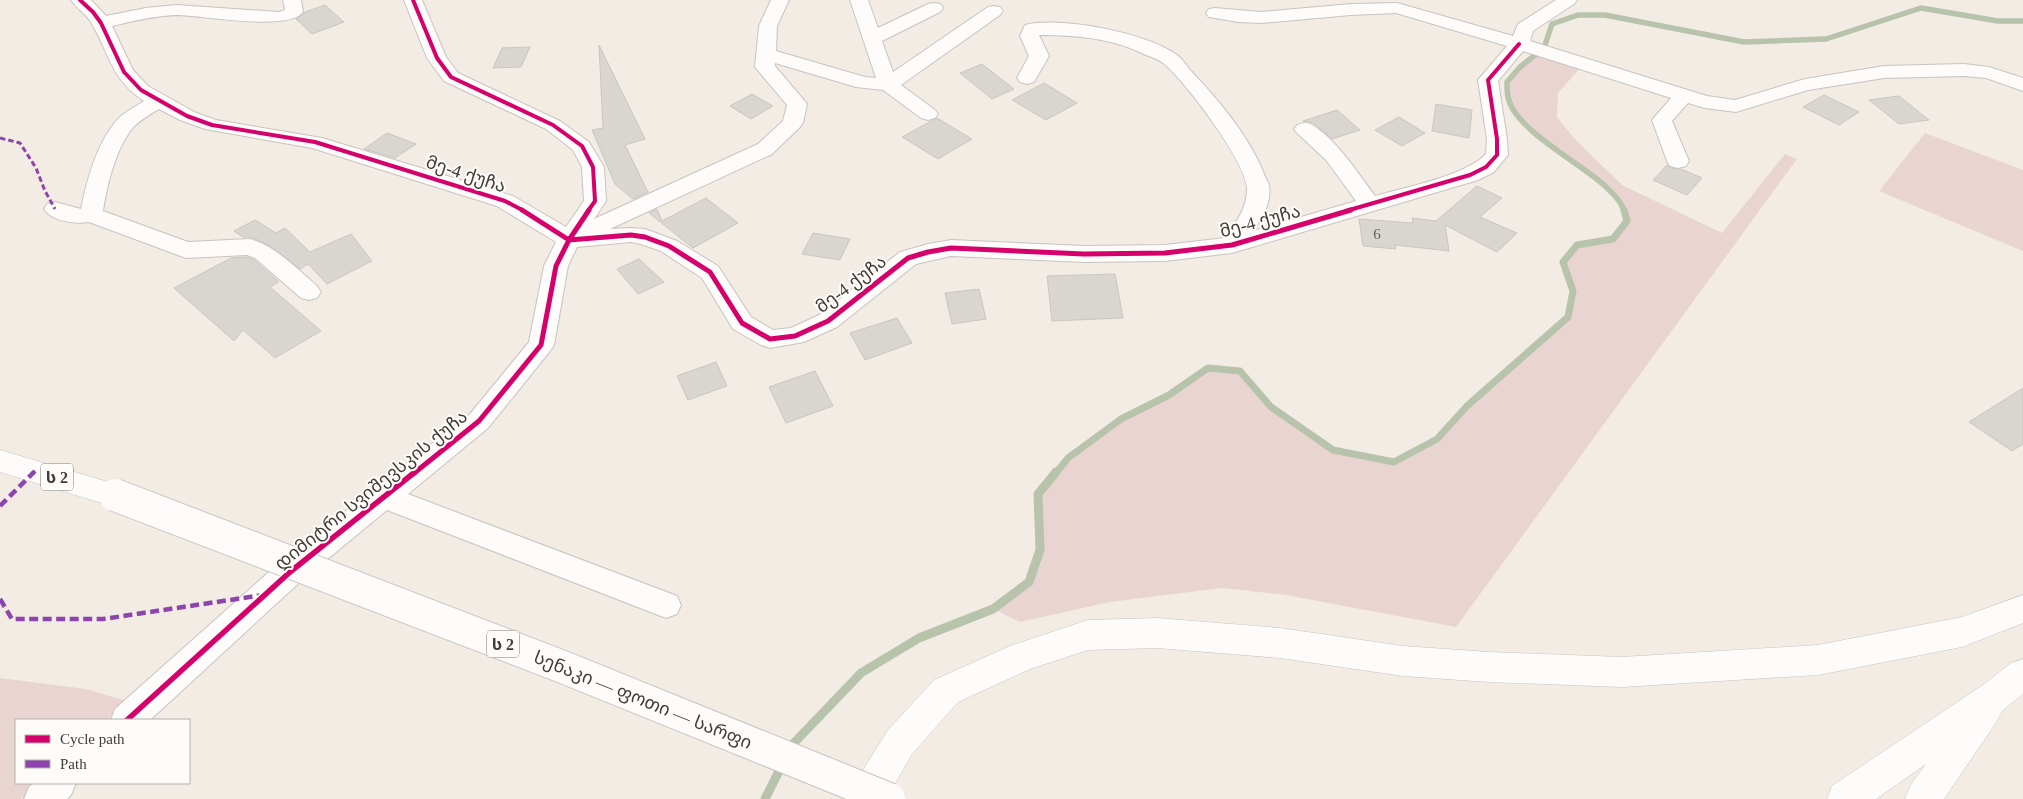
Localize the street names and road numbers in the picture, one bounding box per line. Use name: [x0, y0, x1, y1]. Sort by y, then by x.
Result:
street label: მე-4 ქუჩა: [423, 152, 508, 197]
street label: მე-4 ქუჩა: [1217, 201, 1303, 242]
street label: მე-4 ქუჩა: [812, 251, 891, 318]
street label: დიმიტრი სვიშევსკის ქუჩა: [271, 406, 472, 575]
road number: ს 2: [41, 464, 73, 491]
road number: ს 2: [487, 630, 519, 658]
street label: სენაკი — ფოთი — სარფი: [531, 647, 755, 754]

